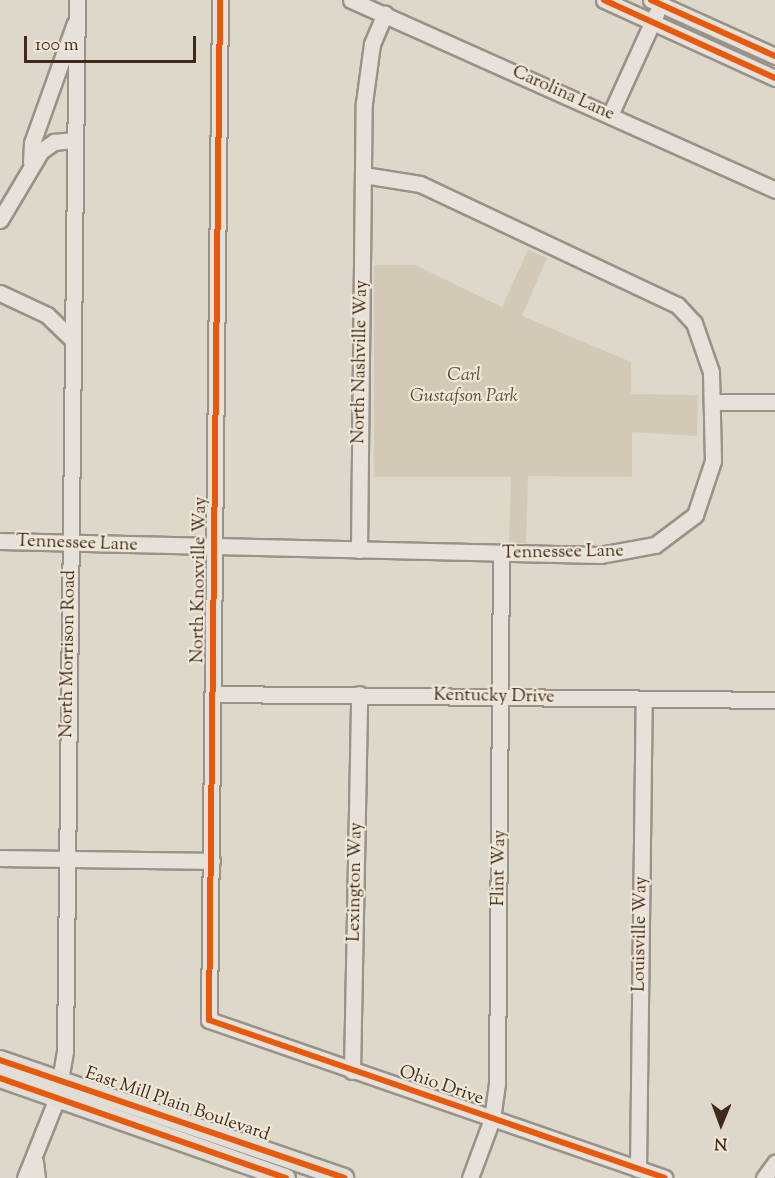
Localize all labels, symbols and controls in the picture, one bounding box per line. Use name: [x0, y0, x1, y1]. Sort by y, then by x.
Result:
scale bar: [27, 24, 200, 62]
text: 100 m: [35, 33, 79, 59]
street label: Carolina Lane: [508, 62, 618, 126]
street label: North Nashville Way: [349, 280, 373, 444]
park label: Carl Gustafson Park: [410, 366, 518, 409]
street label: North Knoxville Way: [188, 497, 212, 663]
street label: Tennessee Lane: [16, 531, 138, 557]
street label: Tennessee Lane: [502, 541, 624, 565]
street label: North Morrison Road: [57, 570, 81, 738]
street label: Kentucky Drive: [433, 685, 555, 709]
street label: Lexington Way: [344, 822, 368, 942]
street label: Flint Way: [489, 830, 511, 906]
street label: Louisville Way: [629, 876, 653, 992]
street label: Ohio Drive: [396, 1061, 486, 1111]
street label: East Mill Plain Boulevard: [82, 1063, 272, 1147]
north arrow: [691, 1094, 751, 1154]
text: N: [714, 1131, 727, 1154]

